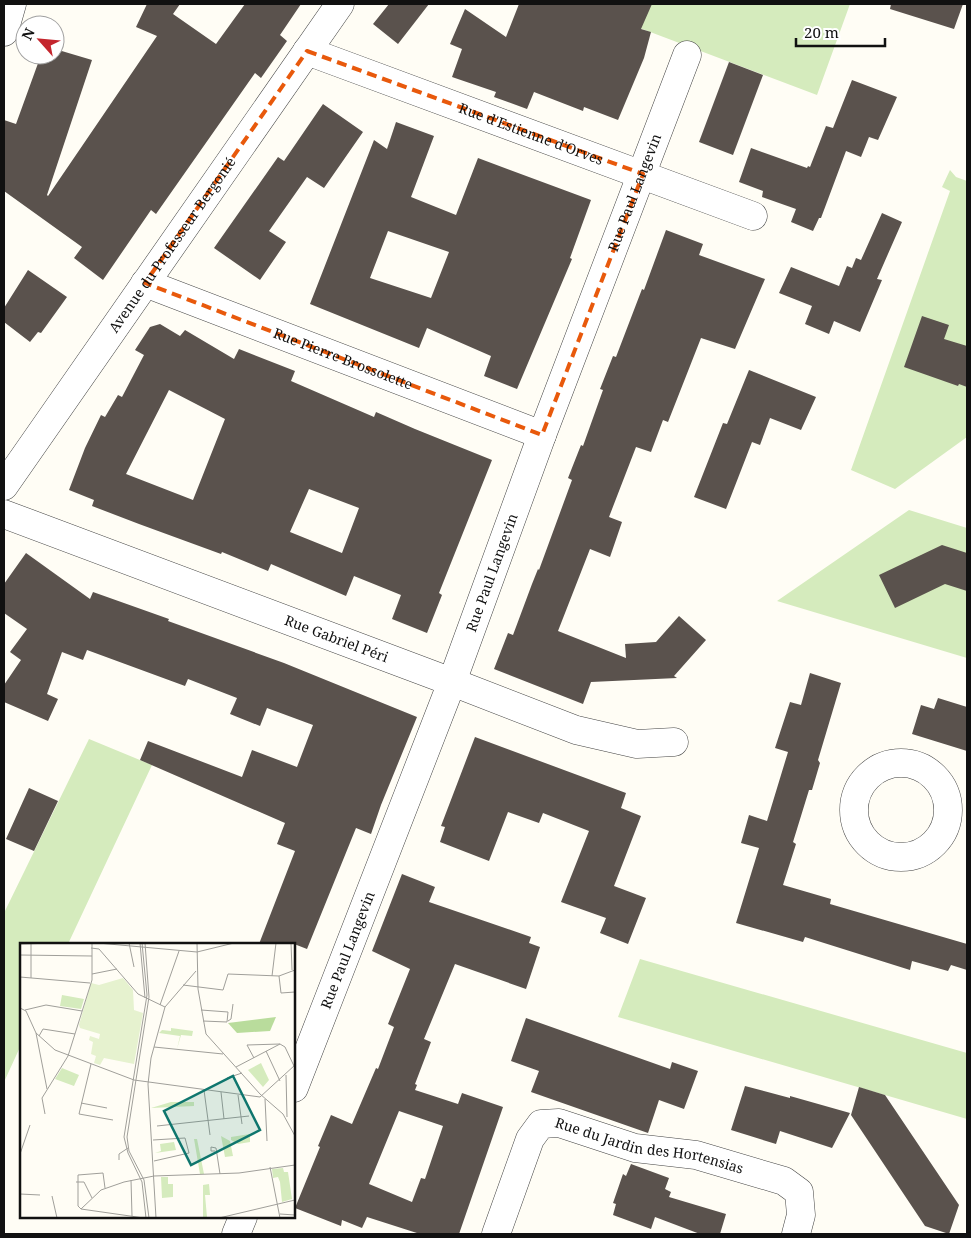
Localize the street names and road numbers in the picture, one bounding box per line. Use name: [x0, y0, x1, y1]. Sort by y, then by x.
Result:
street label: Rue d'Estienne d'Orves: [456, 98, 606, 169]
street label: Rue Paul Langevin: [603, 131, 665, 254]
street label: Avenue du Professeur Bergonié: [104, 153, 240, 336]
street label: Rue Pierre Brossolette: [271, 323, 416, 394]
street label: Rue Paul Langevin: [461, 511, 522, 634]
street label: Rue Gabriel Péri: [282, 610, 392, 666]
street label: Rue Paul Langevin: [316, 888, 379, 1011]
street label: Rue du Jardin des Hortensias: [553, 1112, 746, 1178]

